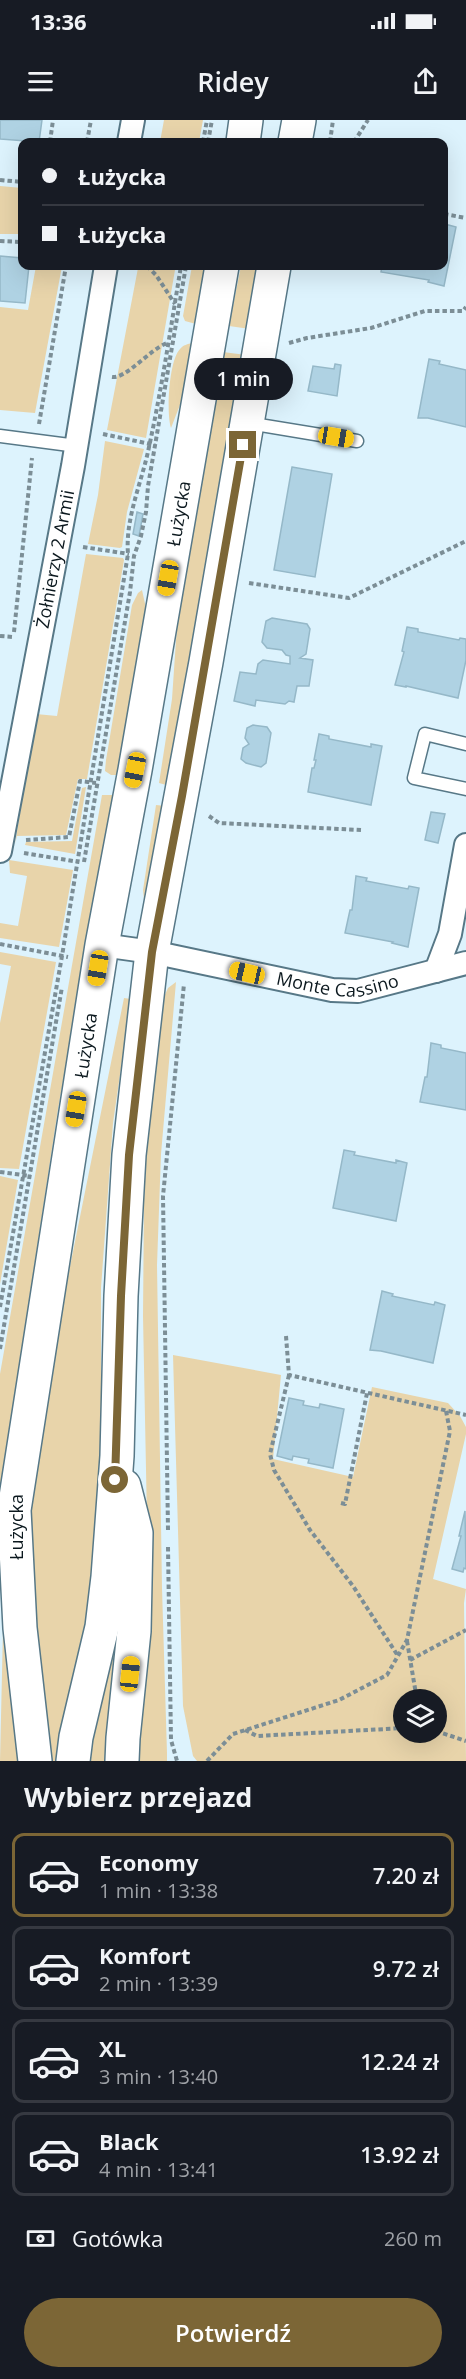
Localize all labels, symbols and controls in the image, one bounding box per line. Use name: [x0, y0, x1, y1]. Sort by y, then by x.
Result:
text: 13:36: [30, 6, 87, 36]
text: Ridey: [197, 63, 269, 100]
icon: menu: [24, 65, 57, 98]
icon: share: [409, 65, 442, 98]
text: Łużycka: [78, 161, 166, 191]
text: Łużycka: [78, 219, 166, 249]
callout: 1 min: [194, 358, 292, 400]
text: 1 min: [217, 365, 271, 392]
car: [317, 425, 355, 449]
route end: [229, 431, 256, 458]
street label: Łużycka: [161, 479, 196, 548]
street label: Żołnierzy 2 Armii: [29, 488, 79, 630]
car: [156, 559, 180, 597]
car: [123, 751, 147, 789]
car: [86, 949, 110, 987]
car: [227, 960, 267, 986]
street label: Monte Cassino: [274, 966, 401, 1002]
street label: Łużycka: [68, 1011, 102, 1080]
car: [64, 1090, 88, 1128]
route start: [101, 1466, 128, 1493]
street label: Łużycka: [4, 1494, 28, 1560]
car: [119, 1655, 141, 1693]
map controls: [393, 1689, 447, 1743]
button: layers: [393, 1689, 447, 1743]
text: Wybierz przejazd: [24, 1778, 252, 1815]
text: Economy: [99, 1847, 198, 1877]
icon: car: [27, 1848, 81, 1902]
text: 7.20 zł: [373, 1860, 439, 1890]
text: 1 min · 13:38: [99, 1877, 218, 1904]
text: Komfort: [99, 1940, 191, 1970]
icon: car: [27, 1941, 81, 1995]
text: 9.72 zł: [373, 1953, 439, 1983]
text: 2 min · 13:39: [99, 1970, 218, 1997]
text: XL: [99, 2033, 126, 2063]
icon: car: [27, 2034, 81, 2088]
text: 12.24 zł: [360, 2046, 439, 2076]
text: 3 min · 13:40: [99, 2063, 218, 2090]
text: Black: [99, 2126, 159, 2156]
icon: car: [27, 2127, 81, 2181]
text: 13.92 zł: [360, 2139, 439, 2169]
text: 4 min · 13:41: [99, 2156, 218, 2183]
icon: cash: [24, 2222, 57, 2255]
text: Gotówka: [72, 2223, 163, 2253]
text: 260 m: [384, 2225, 442, 2252]
button: Potwierdź: [24, 2298, 442, 2367]

